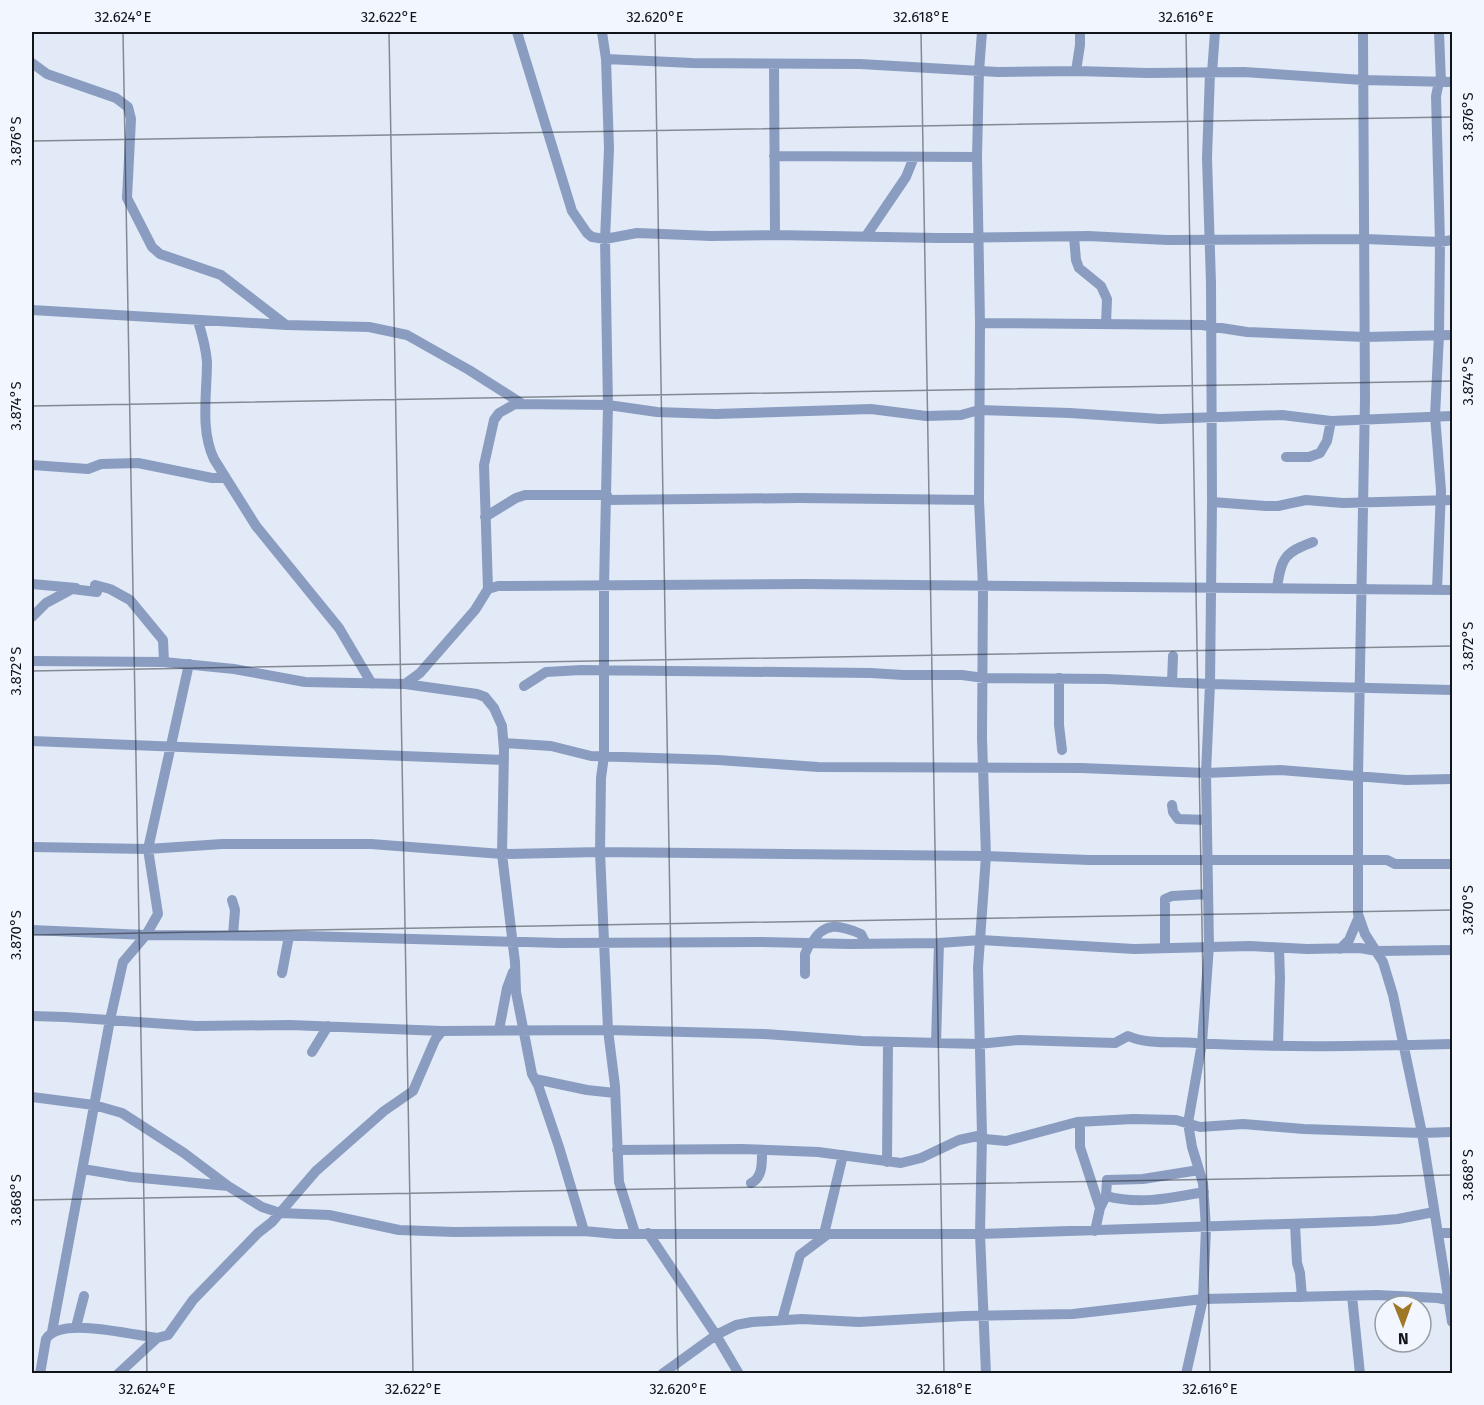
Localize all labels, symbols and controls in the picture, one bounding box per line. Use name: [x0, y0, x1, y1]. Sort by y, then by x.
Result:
text: 32.624°E: [95, 8, 151, 26]
text: 32.622°E: [361, 8, 417, 26]
text: 32.620°E: [626, 8, 684, 26]
text: 32.618°E: [893, 8, 949, 26]
text: 32.616°E: [1158, 8, 1214, 26]
text: 3.876°S: [1459, 92, 1477, 142]
text: 3.876°S: [7, 116, 25, 166]
text: 3.874°S: [1459, 356, 1477, 406]
text: 3.874°S: [7, 381, 25, 431]
text: 3.872°S: [1459, 621, 1477, 671]
text: 3.872°S: [7, 646, 25, 696]
text: 3.870°S: [1459, 885, 1477, 935]
text: 3.870°S: [7, 910, 25, 960]
text: 3.868°S: [1459, 1149, 1477, 1201]
text: 3.868°S: [7, 1174, 25, 1226]
north arrow: [1373, 1294, 1433, 1354]
text: N: [1398, 1329, 1409, 1348]
text: 32.624°E: [119, 1380, 175, 1398]
text: 32.622°E: [385, 1380, 441, 1398]
text: 32.620°E: [649, 1380, 707, 1398]
text: 32.618°E: [916, 1380, 972, 1398]
text: 32.616°E: [1182, 1380, 1238, 1398]

